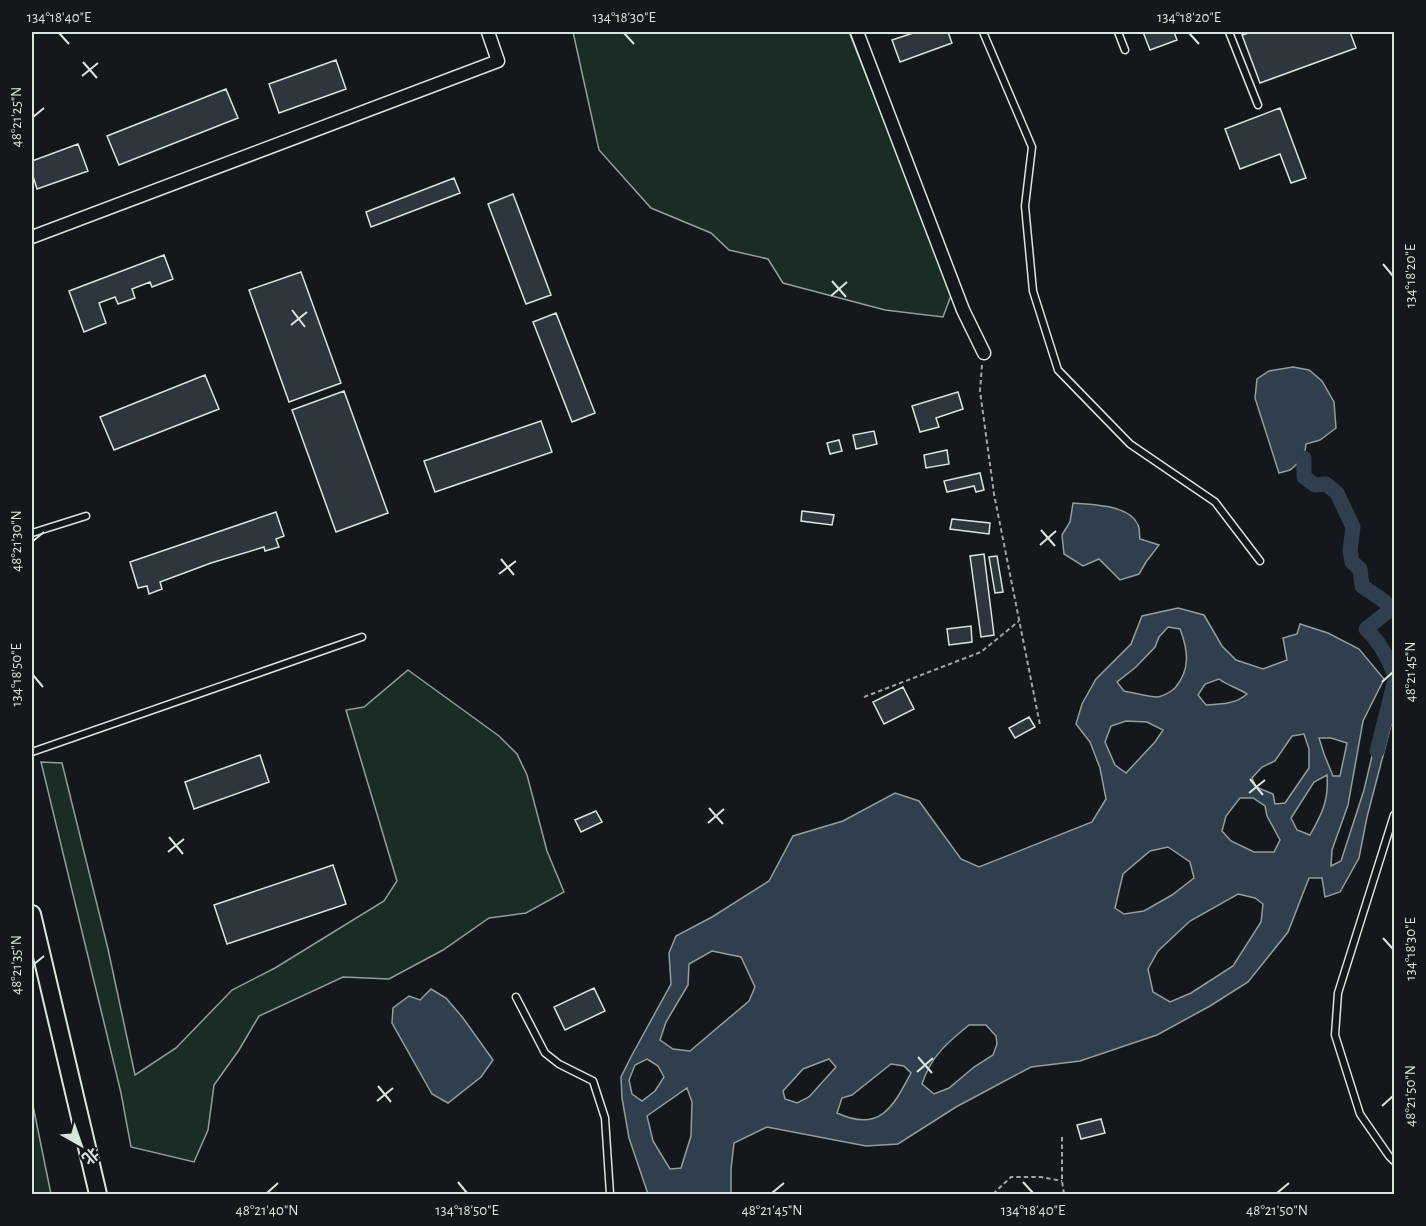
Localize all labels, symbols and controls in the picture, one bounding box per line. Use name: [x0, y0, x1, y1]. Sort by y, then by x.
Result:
text: 134°18'40"E: [27, 10, 91, 25]
text: 134°18'30"E: [592, 10, 656, 25]
text: 134°18'20"E: [1157, 10, 1221, 25]
text: 48°21'25"N: [9, 87, 24, 147]
text: 134°18'20"E: [1403, 244, 1418, 308]
text: 48°21'30"N: [9, 510, 24, 572]
text: 48°21'45"N: [1403, 641, 1418, 703]
text: 134°18'50"E: [9, 643, 24, 707]
text: 134°18'30"E: [1403, 917, 1418, 981]
text: 48°21'35"N: [9, 935, 24, 995]
text: 48°21'50"N: [1403, 1065, 1418, 1127]
north arrow: [51, 1115, 111, 1175]
text: 北: [79, 1144, 102, 1168]
text: 48°21'40"N: [236, 1203, 298, 1218]
text: 134°18'50"E: [435, 1203, 499, 1218]
text: 48°21'45"N: [741, 1203, 803, 1218]
text: 134°18'40"E: [1001, 1203, 1065, 1218]
text: 48°21'50"N: [1246, 1203, 1308, 1218]

